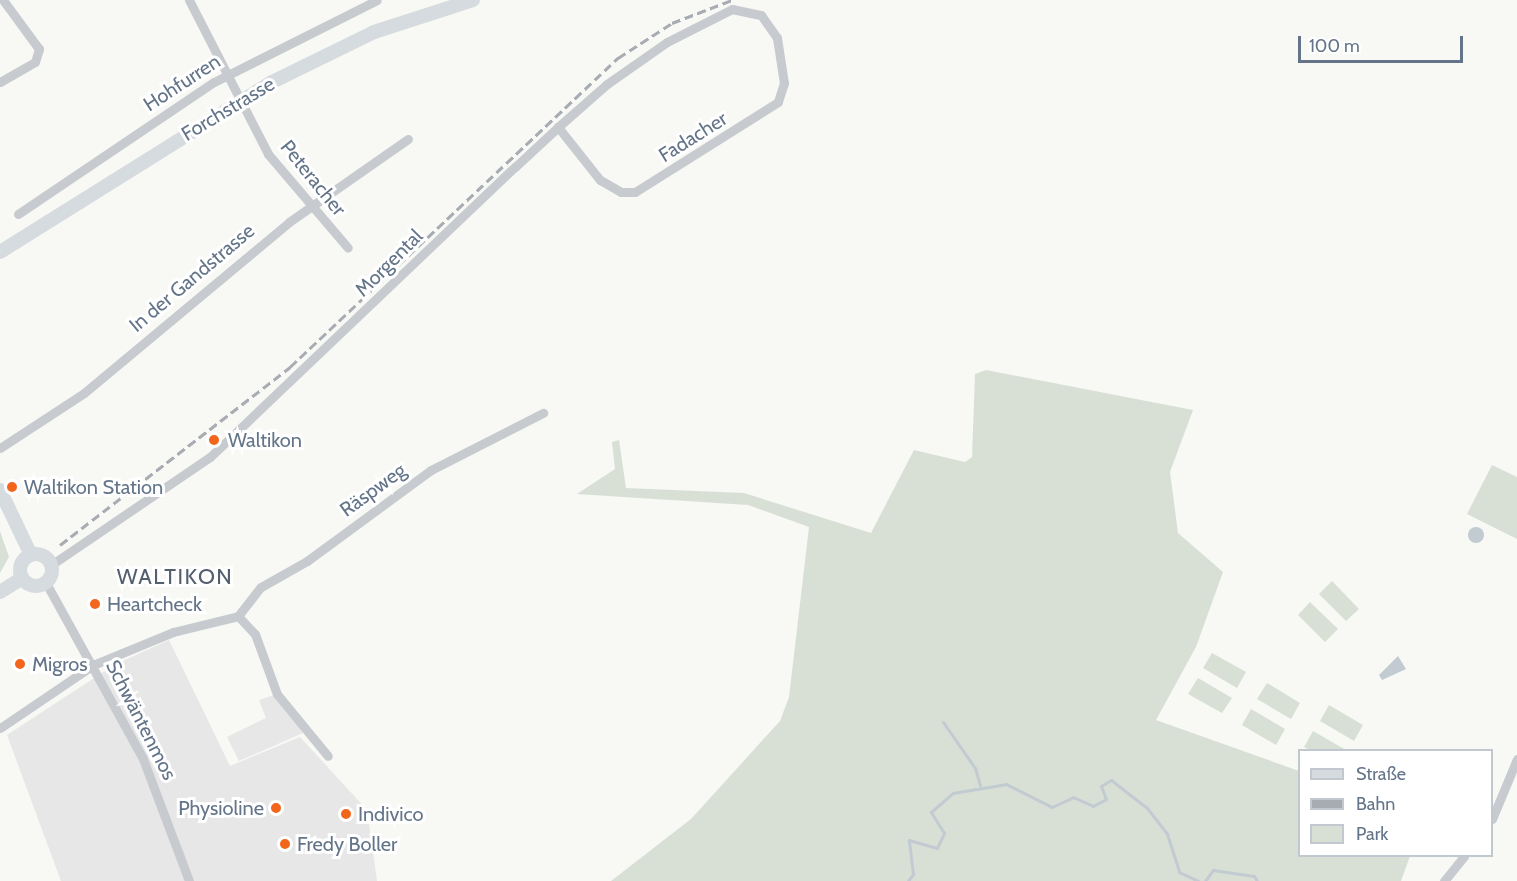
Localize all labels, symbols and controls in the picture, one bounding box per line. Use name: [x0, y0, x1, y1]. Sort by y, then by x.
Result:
scale bar: [1301, 24, 1466, 62]
text: 100 m: [1309, 35, 1360, 57]
street label: Hohfurren: [139, 49, 225, 117]
street label: Forchstrasse: [177, 72, 279, 146]
street label: Fadacher: [654, 107, 732, 167]
street label: Peteracher: [275, 135, 351, 221]
street label: In der Gandstrasse: [125, 219, 259, 337]
street label: Morgental: [350, 224, 428, 302]
place label: Waltikon: [228, 428, 302, 452]
marker: Waltikon: [205, 431, 223, 449]
street label: Räspweg: [335, 458, 411, 522]
place label: Waltikon Station: [24, 475, 163, 499]
marker: Waltikon Station: [5, 480, 19, 494]
district label: WALTIKON: [117, 564, 233, 590]
place label: Heartcheck: [107, 592, 202, 616]
marker: Heartcheck: [88, 597, 102, 611]
place label: Migros: [32, 652, 88, 676]
street label: Schwäntenmos: [100, 656, 182, 784]
marker: Migros: [13, 657, 27, 671]
legend: [1298, 749, 1493, 857]
text: Straße: [1356, 763, 1406, 785]
text: Bahn: [1356, 793, 1395, 815]
place label: Physioline: [178, 796, 264, 820]
marker: Physioline: [269, 801, 283, 815]
place label: Indivico: [358, 802, 423, 826]
marker: Indivico: [339, 807, 353, 821]
text: Park: [1356, 823, 1388, 845]
place label: Fredy Boller: [297, 832, 397, 856]
marker: Fredy Boller: [278, 837, 292, 851]

